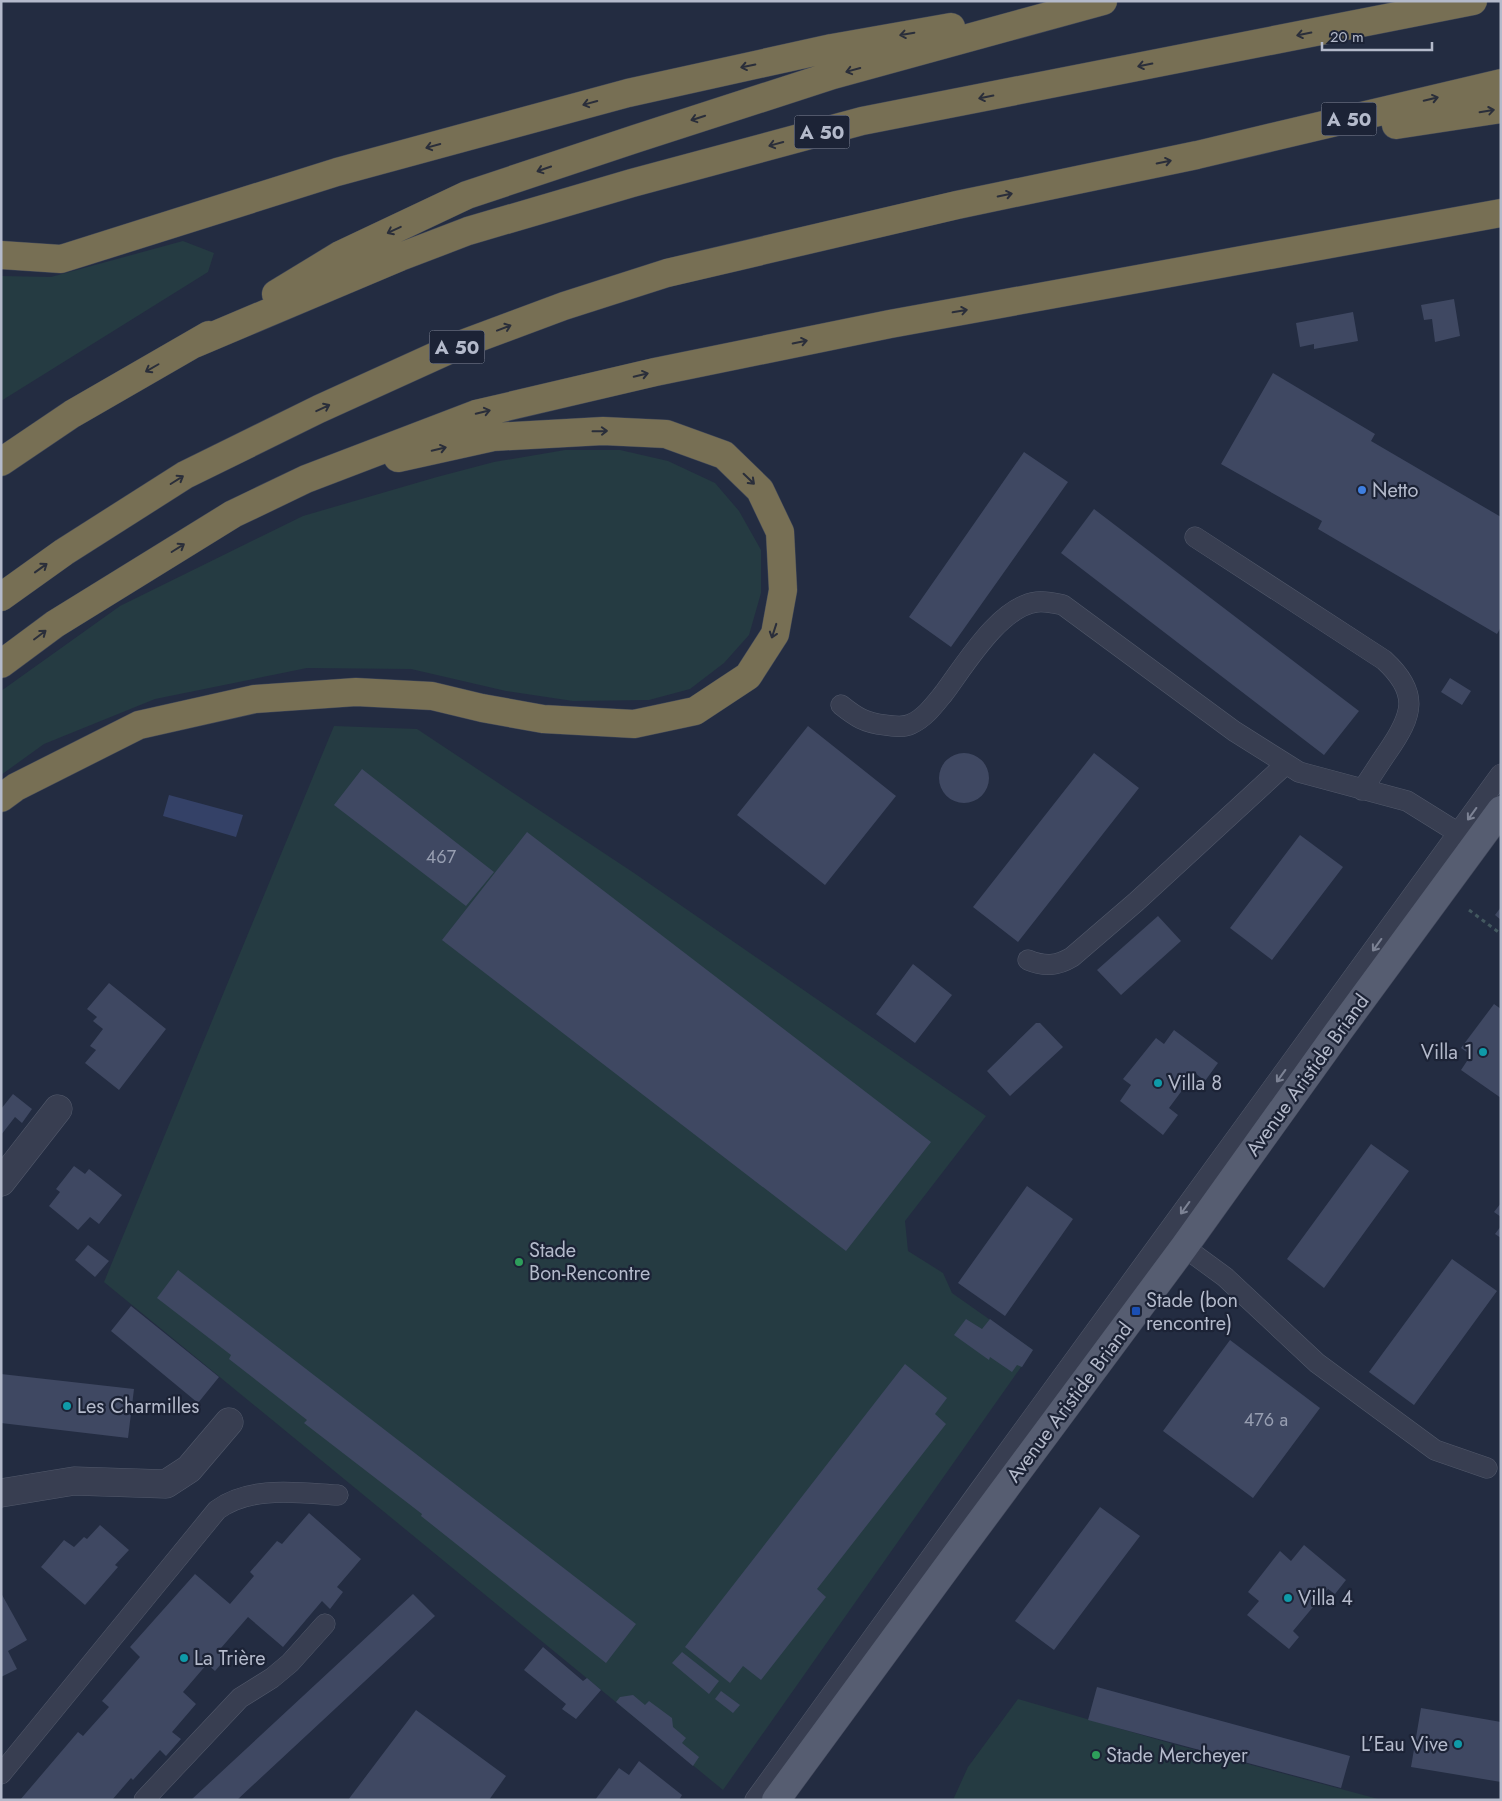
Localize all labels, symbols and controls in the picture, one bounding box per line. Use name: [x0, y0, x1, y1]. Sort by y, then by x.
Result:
scale bar: [1322, 20, 1432, 52]
text: 20 m: [1330, 26, 1364, 48]
one-way arrow: [900, 30, 916, 40]
one-way arrow: [1297, 30, 1313, 39]
one-way arrow: [1137, 61, 1153, 71]
one-way arrow: [740, 62, 756, 71]
one-way arrow: [846, 65, 862, 75]
one-way arrow: [978, 92, 994, 102]
one-way arrow: [1423, 94, 1439, 104]
one-way arrow: [582, 99, 598, 109]
road number: A 50: [1322, 102, 1376, 136]
one-way arrow: [1479, 105, 1495, 115]
one-way arrow: [691, 114, 707, 124]
road number: A 50: [794, 115, 850, 148]
one-way arrow: [768, 140, 784, 149]
one-way arrow: [425, 141, 441, 151]
one-way arrow: [1155, 157, 1171, 166]
one-way arrow: [537, 165, 552, 174]
one-way arrow: [996, 189, 1012, 199]
one-way arrow: [387, 226, 402, 235]
one-way arrow: [951, 305, 967, 315]
one-way arrow: [496, 323, 511, 332]
road number: A 50: [430, 331, 484, 364]
one-way arrow: [792, 337, 808, 346]
one-way arrow: [145, 364, 160, 373]
one-way arrow: [633, 370, 649, 379]
one-way arrow: [315, 403, 330, 412]
one-way arrow: [475, 407, 491, 417]
one-way arrow: [592, 427, 608, 436]
one-way arrow: [431, 444, 447, 453]
one-way arrow: [743, 473, 755, 485]
one-way arrow: [170, 475, 184, 485]
place label: Netto: [1372, 476, 1418, 505]
marker: Netto: [1356, 484, 1368, 496]
one-way arrow: [170, 543, 184, 553]
one-way arrow: [34, 563, 48, 573]
one-way arrow: [769, 623, 778, 639]
one-way arrow: [33, 630, 47, 640]
one-way arrow: [1467, 807, 1477, 821]
house number: 467: [426, 844, 457, 870]
one-way arrow: [1371, 938, 1382, 951]
street label: Avenue Aristide Briand: [1239, 988, 1376, 1162]
place label: Villa 1: [1421, 1038, 1473, 1067]
marker: Villa 1: [1477, 1046, 1489, 1058]
place label: Villa 8: [1168, 1069, 1222, 1098]
one-way arrow: [1276, 1069, 1286, 1083]
marker: Villa 8: [1152, 1077, 1164, 1089]
one-way arrow: [1180, 1200, 1190, 1214]
place label: Stade Bon-Rencontre: [529, 1236, 650, 1288]
marker: Stade Bon-Rencontre: [513, 1256, 525, 1268]
place label: Stade (bon rencontre): [1146, 1286, 1238, 1338]
marker: Stade (bon rencontre): [1130, 1305, 1142, 1317]
street label: Avenue Aristide Briand: [999, 1316, 1139, 1489]
place label: Les Charmilles: [77, 1392, 199, 1421]
marker: Les Charmilles: [61, 1400, 73, 1412]
house number: 476 a: [1244, 1407, 1288, 1433]
place label: Villa 4: [1298, 1584, 1353, 1613]
marker: Villa 4: [1282, 1592, 1294, 1604]
place label: La Trière: [194, 1644, 266, 1673]
marker: La Trière: [178, 1652, 190, 1664]
place label: L’Eau Vive: [1361, 1730, 1448, 1759]
marker: L’Eau Vive: [1452, 1738, 1464, 1750]
place label: Stade Mercheyer: [1106, 1741, 1248, 1770]
marker: Stade Mercheyer: [1090, 1749, 1102, 1761]

